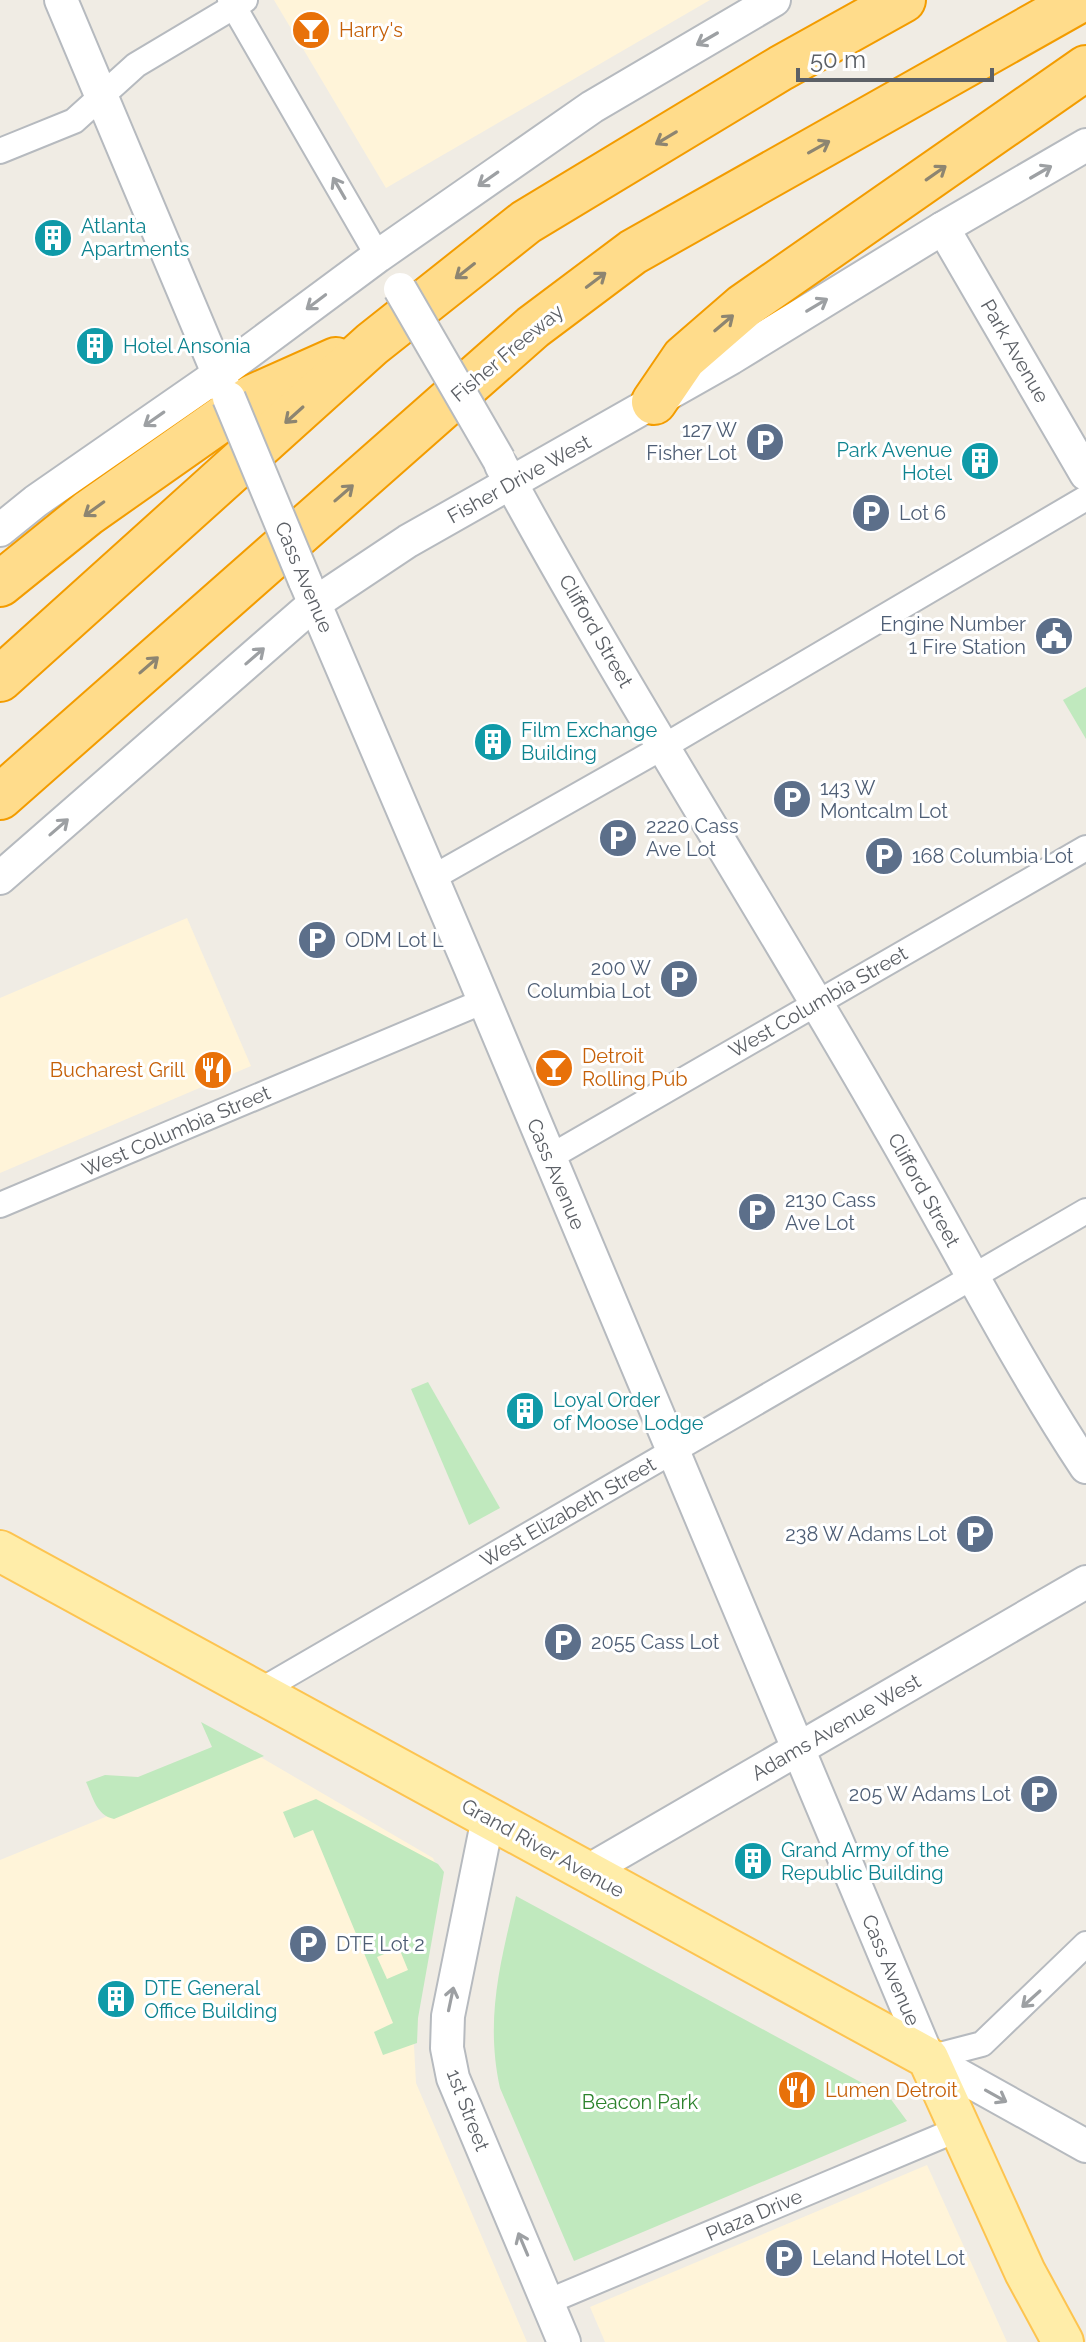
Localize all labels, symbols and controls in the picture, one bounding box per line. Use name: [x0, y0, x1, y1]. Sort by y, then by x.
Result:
bar icon: Harry's: [290, 9, 332, 51]
place label: Harry's: [339, 18, 403, 42]
one-way arrow: [695, 32, 719, 47]
scale bar: [798, 32, 992, 82]
text: 50 m: [810, 45, 866, 74]
one-way arrow: [655, 130, 678, 146]
one-way arrow: [806, 139, 830, 154]
one-way arrow: [1028, 164, 1052, 179]
one-way arrow: [924, 165, 946, 181]
one-way arrow: [477, 171, 499, 187]
one-way arrow: [331, 177, 347, 200]
place label: Atlanta Apartments: [81, 214, 190, 261]
building icon: Atlanta Apartments: [32, 217, 74, 259]
one-way arrow: [455, 262, 476, 279]
one-way arrow: [584, 272, 606, 289]
one-way arrow: [305, 294, 327, 311]
street label: Park Avenue: [976, 295, 1054, 407]
one-way arrow: [806, 297, 828, 313]
street label: Fisher Freeway: [446, 299, 568, 407]
one-way arrow: [713, 314, 734, 332]
building icon: Hotel Ansonia: [74, 325, 116, 367]
place label: Hotel Ansonia: [123, 334, 251, 358]
one-way arrow: [284, 406, 304, 424]
one-way arrow: [144, 411, 166, 427]
place label: 127 W Fisher Lot: [646, 418, 737, 465]
parking icon: 127 W Fisher Lot: [744, 421, 786, 463]
street label: Fisher Drive West: [443, 429, 595, 528]
place label: Park Avenue Hotel: [836, 438, 953, 485]
building icon: Park Avenue Hotel: [959, 440, 1001, 482]
one-way arrow: [334, 485, 354, 503]
parking icon: Lot 6: [850, 492, 892, 534]
one-way arrow: [83, 500, 105, 517]
place label: Lot 6: [899, 501, 946, 525]
street label: Cass Avenue: [270, 518, 338, 637]
street label: Clifford Street: [554, 570, 638, 692]
place label: Engine Number 1 Fire Station: [880, 612, 1026, 659]
public building icon: Engine Number 1 Fire Station: [1033, 615, 1075, 657]
one-way arrow: [244, 648, 264, 666]
one-way arrow: [139, 656, 159, 674]
place label: Film Exchange Building: [521, 718, 657, 765]
building icon: Film Exchange Building: [472, 721, 514, 763]
place label: 143 W Montcalm Lot: [820, 776, 948, 823]
parking icon: 143 W Montcalm Lot: [771, 778, 813, 820]
place label: 2220 Cass Ave Lot: [646, 814, 739, 861]
parking icon: 2220 Cass Ave Lot: [597, 817, 639, 859]
one-way arrow: [48, 819, 69, 837]
parking icon: 168 Columbia Lot: [863, 835, 905, 877]
place label: 168 Columbia Lot: [912, 844, 1074, 868]
parking icon: ODM Lot L: [296, 919, 338, 961]
place label: ODM Lot L: [345, 928, 444, 952]
street label: West Columbia Street: [724, 941, 912, 1063]
place label: 200 W Columbia Lot: [527, 956, 651, 1003]
parking icon: 200 W Columbia Lot: [658, 958, 700, 1000]
place label: Detroit Rolling Pub: [582, 1044, 688, 1091]
bar icon: Detroit Rolling Pub: [533, 1047, 575, 1089]
restaurant icon: Bucharest Grill: [192, 1049, 234, 1091]
place label: Bucharest Grill: [50, 1058, 186, 1082]
street label: West Columbia Street: [78, 1080, 274, 1182]
street label: Cass Avenue: [522, 1115, 590, 1234]
street label: Clifford Street: [883, 1129, 965, 1251]
place label: 2130 Cass Ave Lot: [785, 1188, 876, 1235]
parking icon: 2130 Cass Ave Lot: [736, 1191, 778, 1233]
place label: Loyal Order of Moose Lodge: [553, 1388, 704, 1435]
building icon: Loyal Order of Moose Lodge: [504, 1390, 546, 1432]
street label: West Elizabeth Street: [476, 1452, 660, 1572]
parking icon: 238 W Adams Lot: [954, 1513, 996, 1555]
place label: 238 W Adams Lot: [785, 1522, 947, 1546]
parking icon: 2055 Cass Lot: [542, 1621, 584, 1663]
place label: 2055 Cass Lot: [591, 1630, 720, 1654]
street label: Adams Avenue West: [747, 1669, 925, 1785]
parking icon: 205 W Adams Lot: [1018, 1773, 1060, 1815]
place label: 205 W Adams Lot: [849, 1782, 1011, 1806]
street label: Grand River Avenue: [458, 1793, 629, 1903]
place label: Grand Army of the Republic Building: [781, 1838, 949, 1885]
building icon: Grand Army of the Republic Building: [732, 1840, 774, 1882]
street label: Cass Avenue: [857, 1911, 925, 2030]
parking icon: DTE Lot 2: [287, 1923, 329, 1965]
place label: DTE Lot 2: [336, 1932, 425, 1956]
place label: DTE General Office Building: [144, 1976, 277, 2023]
building icon: DTE General Office Building: [95, 1978, 137, 2020]
one-way arrow: [444, 1987, 459, 2013]
one-way arrow: [1021, 1989, 1041, 2007]
street label: 1st Street: [441, 2066, 495, 2154]
restaurant icon: Lumen Detroit: [776, 2069, 818, 2111]
place label: Lumen Detroit: [825, 2078, 958, 2102]
one-way arrow: [984, 2088, 1007, 2104]
park label: Beacon Park: [582, 2090, 699, 2114]
street label: Plaza Drive: [702, 2184, 806, 2246]
one-way arrow: [514, 2232, 529, 2257]
parking icon: Leland Hotel Lot: [763, 2237, 805, 2279]
place label: Leland Hotel Lot: [812, 2246, 965, 2270]

